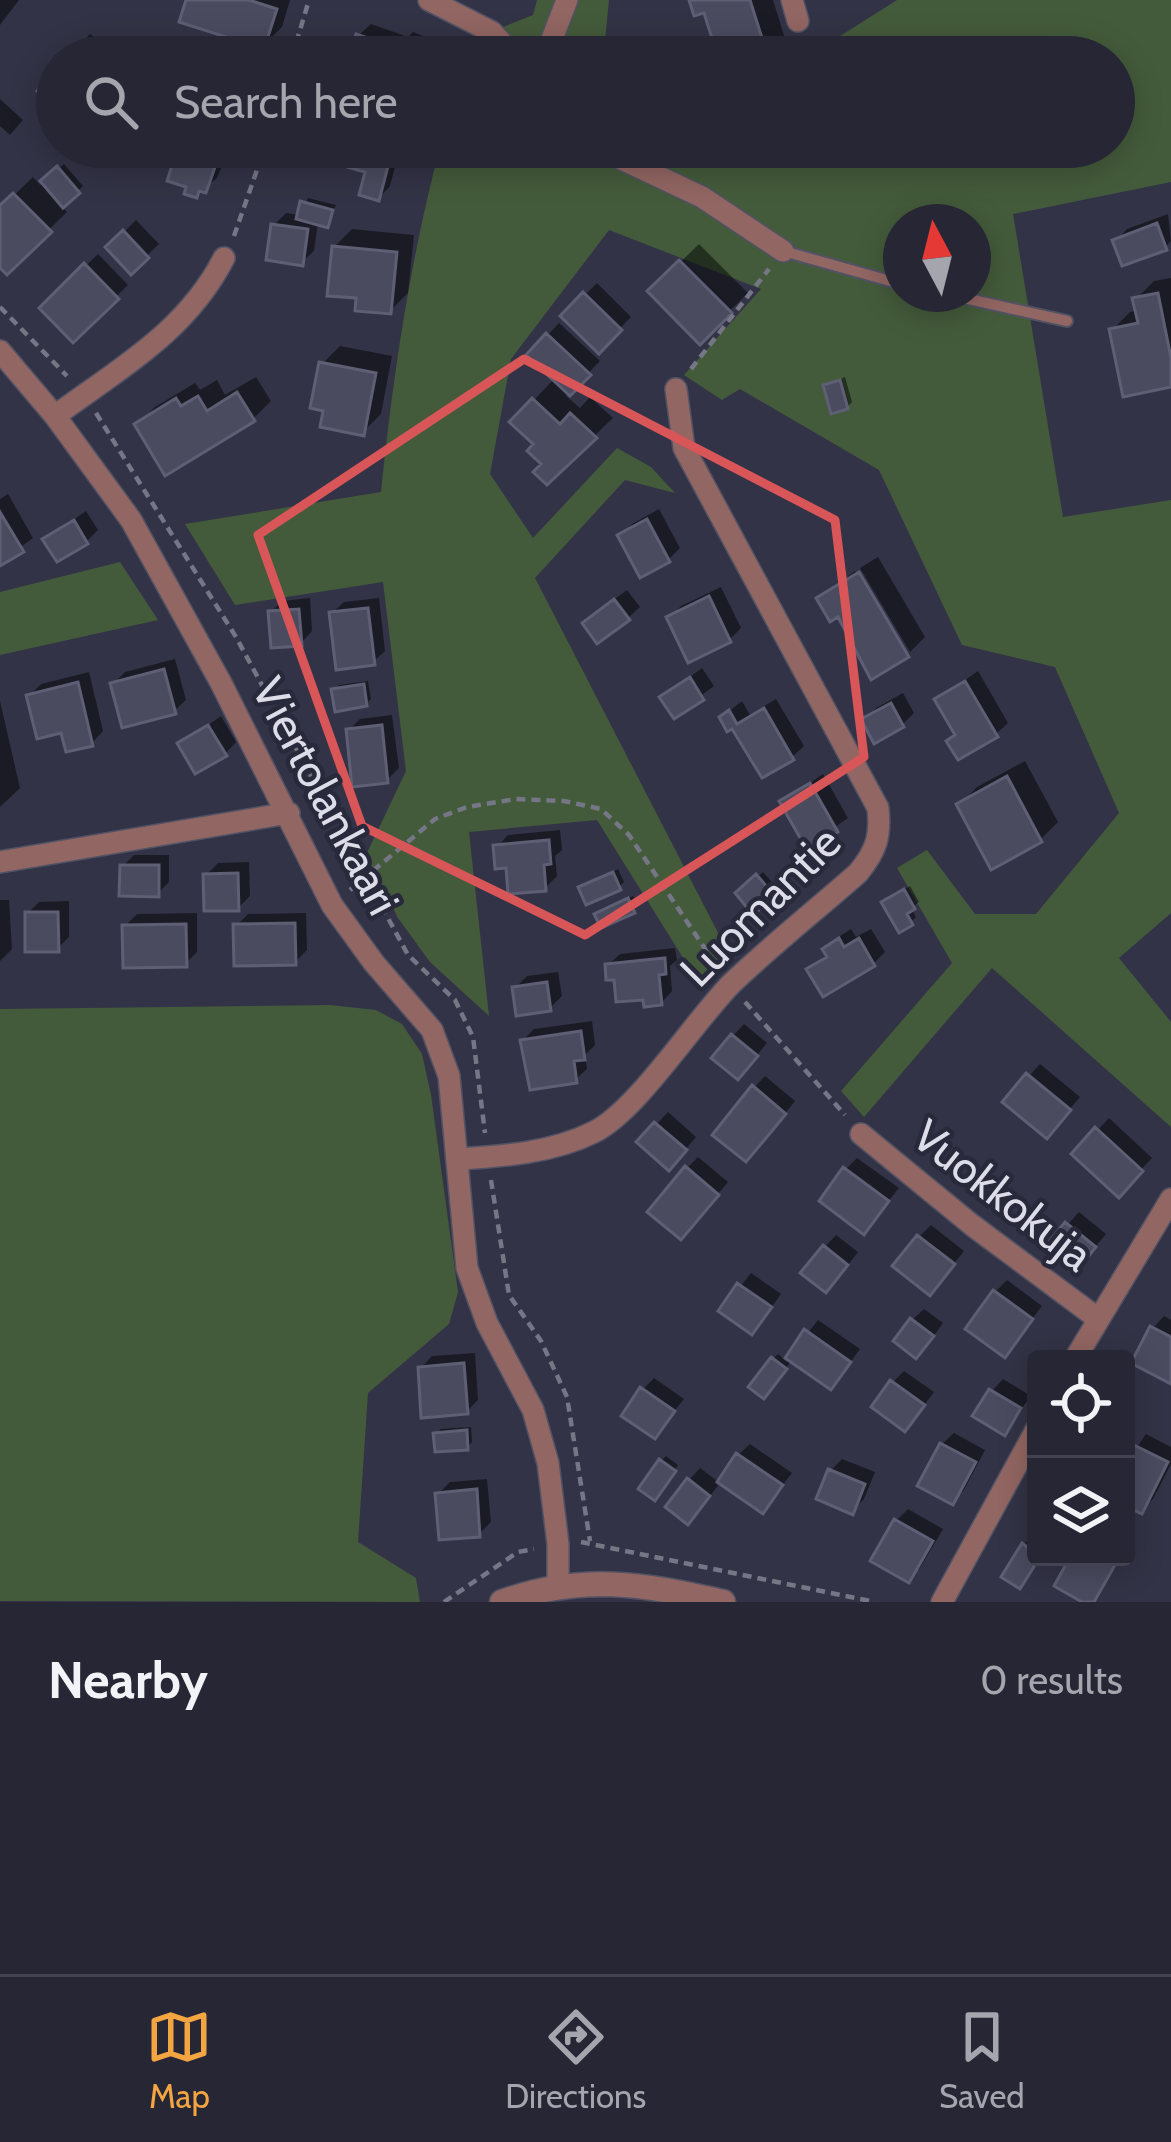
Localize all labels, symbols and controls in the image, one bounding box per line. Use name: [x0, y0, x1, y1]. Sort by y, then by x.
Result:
search box: [36, 36, 1135, 168]
icon: search: [78, 69, 144, 135]
text: Search here: [174, 75, 398, 129]
north arrow: [883, 204, 991, 312]
street label: Viertolankaari: [241, 668, 411, 924]
street label: Luomantie: [669, 815, 851, 997]
street label: Vuokkokuja: [902, 1108, 1104, 1282]
map controls: [1027, 1350, 1135, 1566]
button: locate: [1027, 1350, 1135, 1458]
button: layers: [1027, 1458, 1135, 1566]
text: Nearby: [48, 1649, 208, 1711]
text: 0 results: [980, 1656, 1123, 1704]
tab: Map: [146, 2004, 212, 2116]
tab: Directions: [505, 2004, 646, 2116]
tab: Saved: [939, 2004, 1025, 2116]

